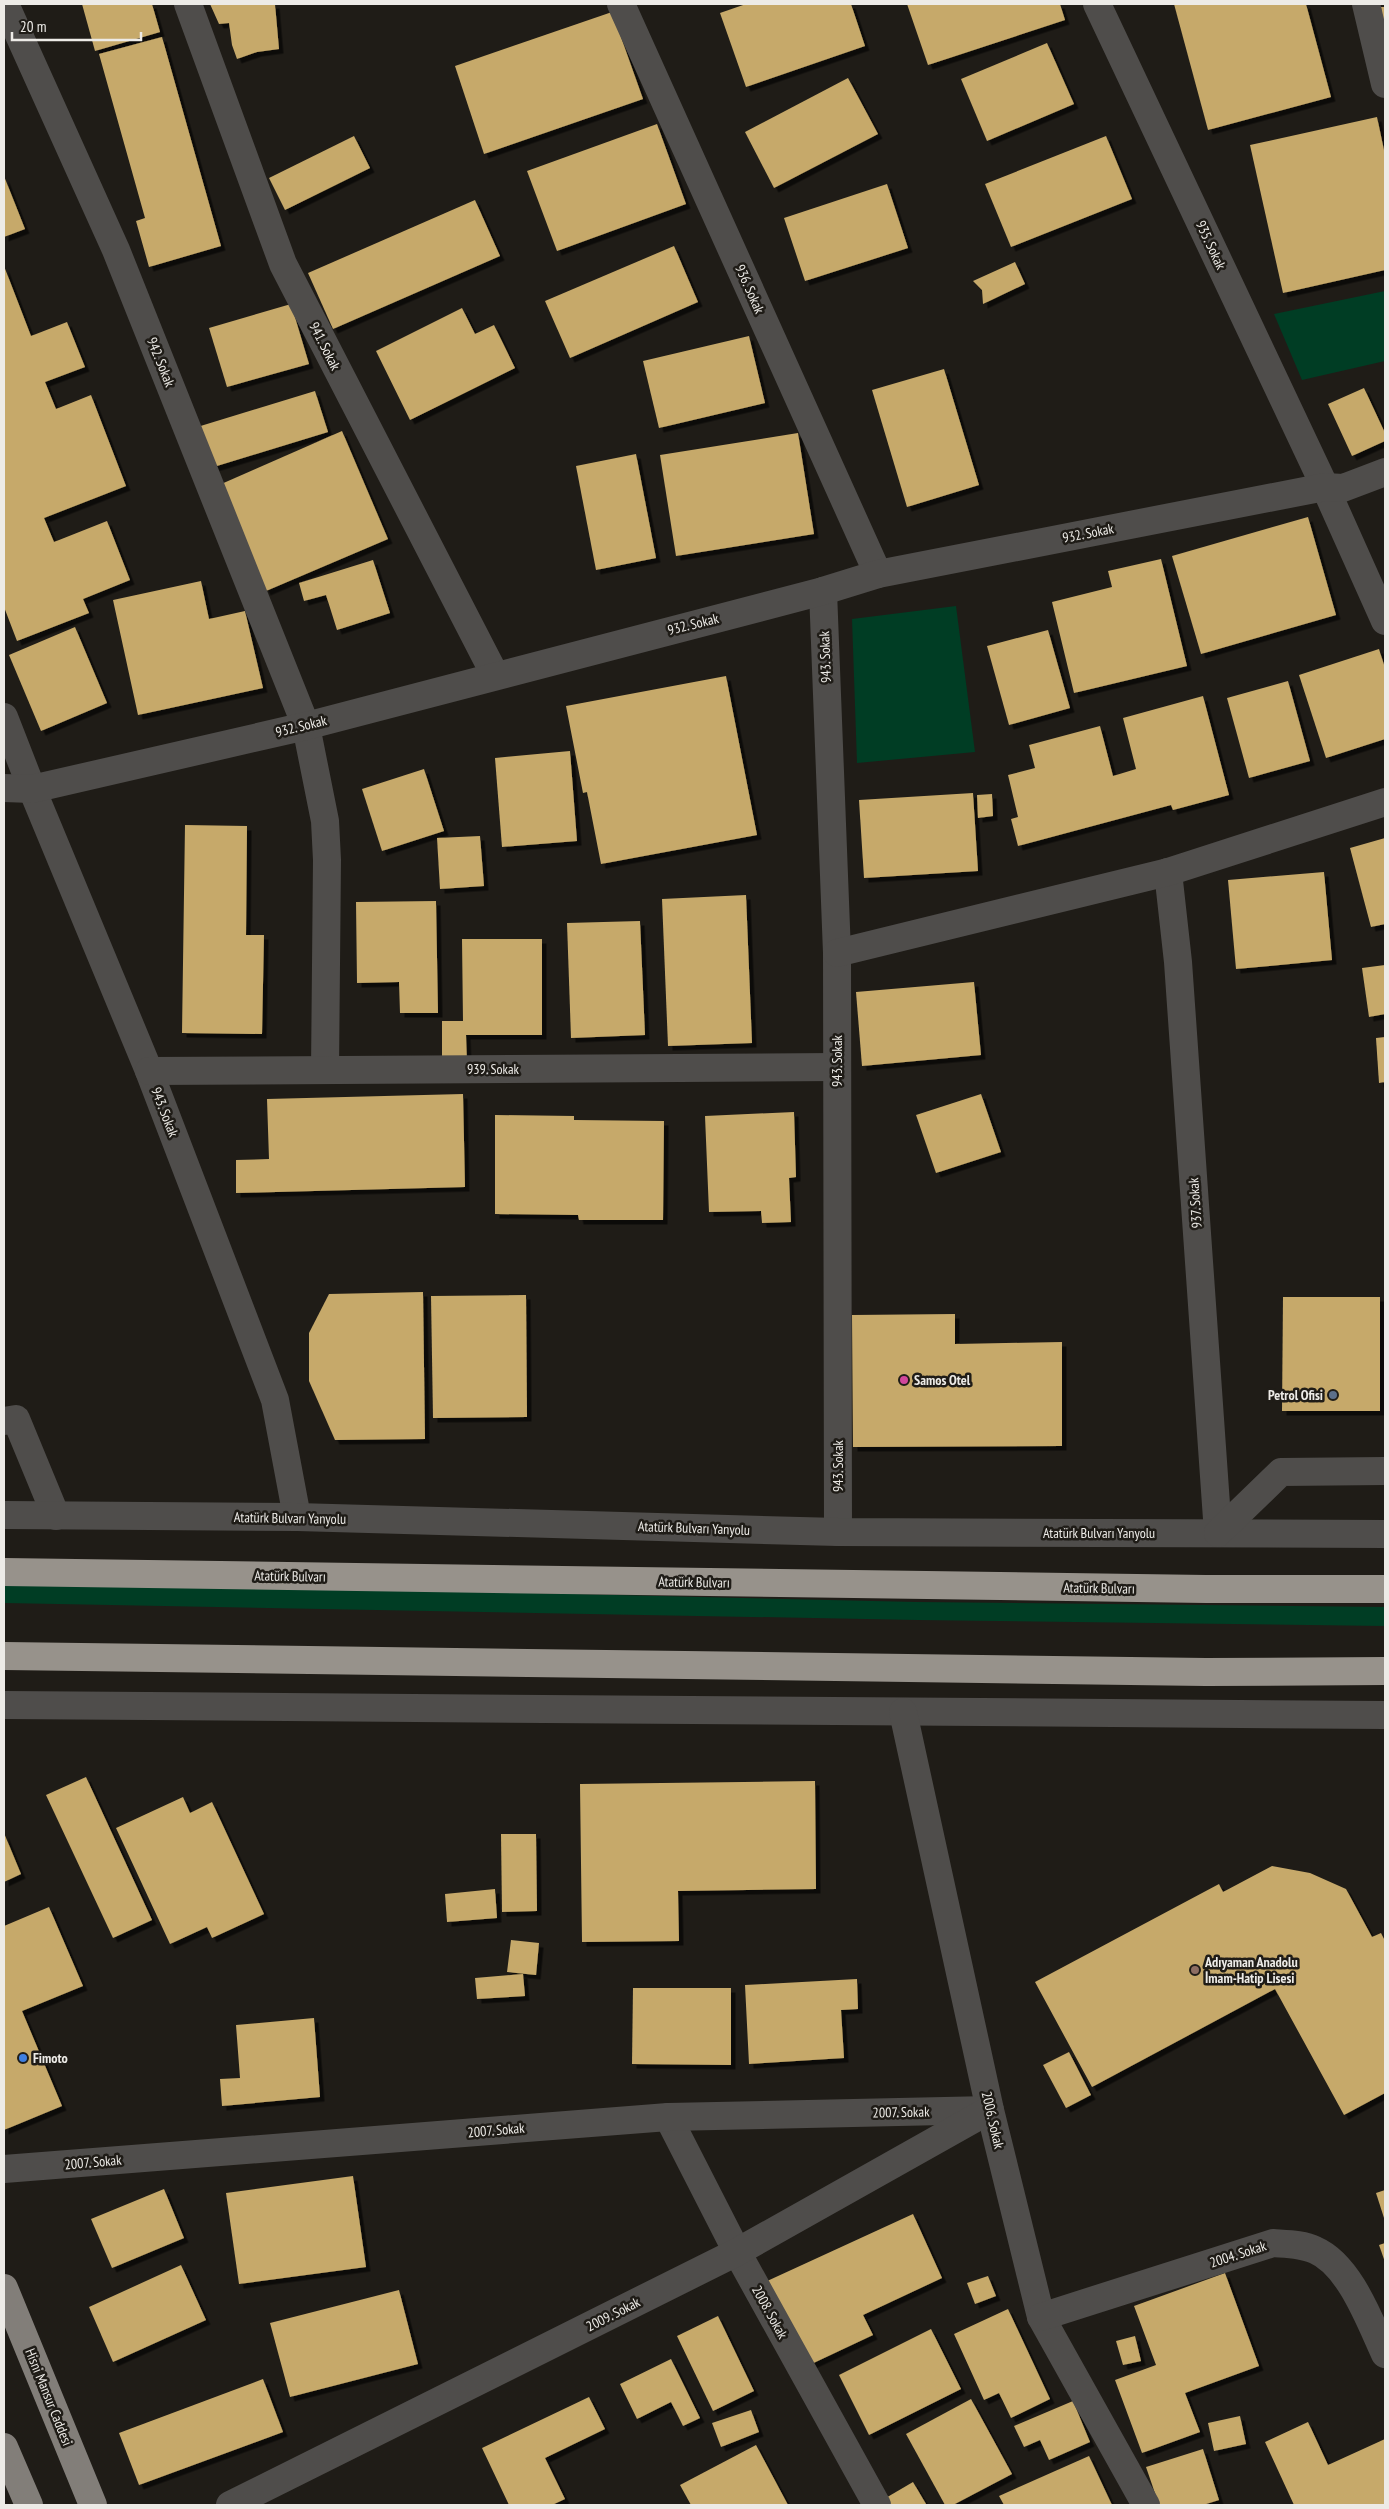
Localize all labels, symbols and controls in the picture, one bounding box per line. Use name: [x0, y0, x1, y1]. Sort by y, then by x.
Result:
scale bar: [12, 10, 141, 42]
text: 20 m: [20, 17, 46, 36]
street label: 935. Sokak: [1192, 218, 1230, 273]
street label: 936. Sokak: [731, 262, 769, 317]
street label: 941. Sokak: [305, 319, 345, 374]
street label: 942. Sokak: [143, 335, 179, 390]
street label: 932. Sokak: [1061, 519, 1116, 547]
street label: 932. Sokak: [666, 609, 721, 639]
street label: 943. Sokak: [815, 630, 835, 683]
street label: 932. Sokak: [274, 711, 329, 741]
street label: 943. Sokak: [828, 1034, 846, 1087]
street label: 939. Sokak: [467, 1060, 520, 1078]
street label: 943. Sokak: [147, 1085, 183, 1140]
street label: 937. Sokak: [1184, 1177, 1206, 1229]
place label: Samos Otel: [914, 1371, 971, 1389]
marker: Samos Otel: [898, 1374, 910, 1386]
place label: Petrol Ofisi: [1268, 1386, 1323, 1404]
marker: Petrol Ofisi: [1327, 1389, 1339, 1401]
street label: 943. Sokak: [829, 1439, 847, 1492]
street label: Atatürk Bulvarı Yanyolu: [234, 1508, 346, 1528]
street label: Atatürk Bulvarı Yanyolu: [638, 1517, 750, 1539]
street label: Atatürk Bulvarı Yanyolu: [1043, 1524, 1155, 1542]
street label: Atatürk Bulvarı: [254, 1566, 326, 1586]
street label: Atatürk Bulvarı: [658, 1572, 730, 1592]
street label: Atatürk Bulvarı: [1063, 1578, 1135, 1598]
place label: Adıyaman Anadolu İmam-Hatip Lisesi: [1204, 1953, 1298, 1987]
marker: Adıyaman Anadolu İmam-Hatip Lisesi: [1189, 1964, 1201, 1976]
place label: Fimoto: [33, 2049, 68, 2067]
marker: Fimoto: [17, 2052, 29, 2064]
street label: 2006. Sokak: [978, 2090, 1008, 2151]
street label: 2007. Sokak: [872, 2102, 930, 2121]
street label: 2007. Sokak: [467, 2119, 526, 2141]
street label: 2007. Sokak: [64, 2151, 123, 2173]
street label: 2004. Sokak: [1208, 2236, 1269, 2272]
street label: 2008. Sokak: [748, 2282, 792, 2342]
street label: 2009. Sokak: [583, 2293, 644, 2335]
street label: Hisni Mansur Caddesi: [21, 2346, 77, 2448]

